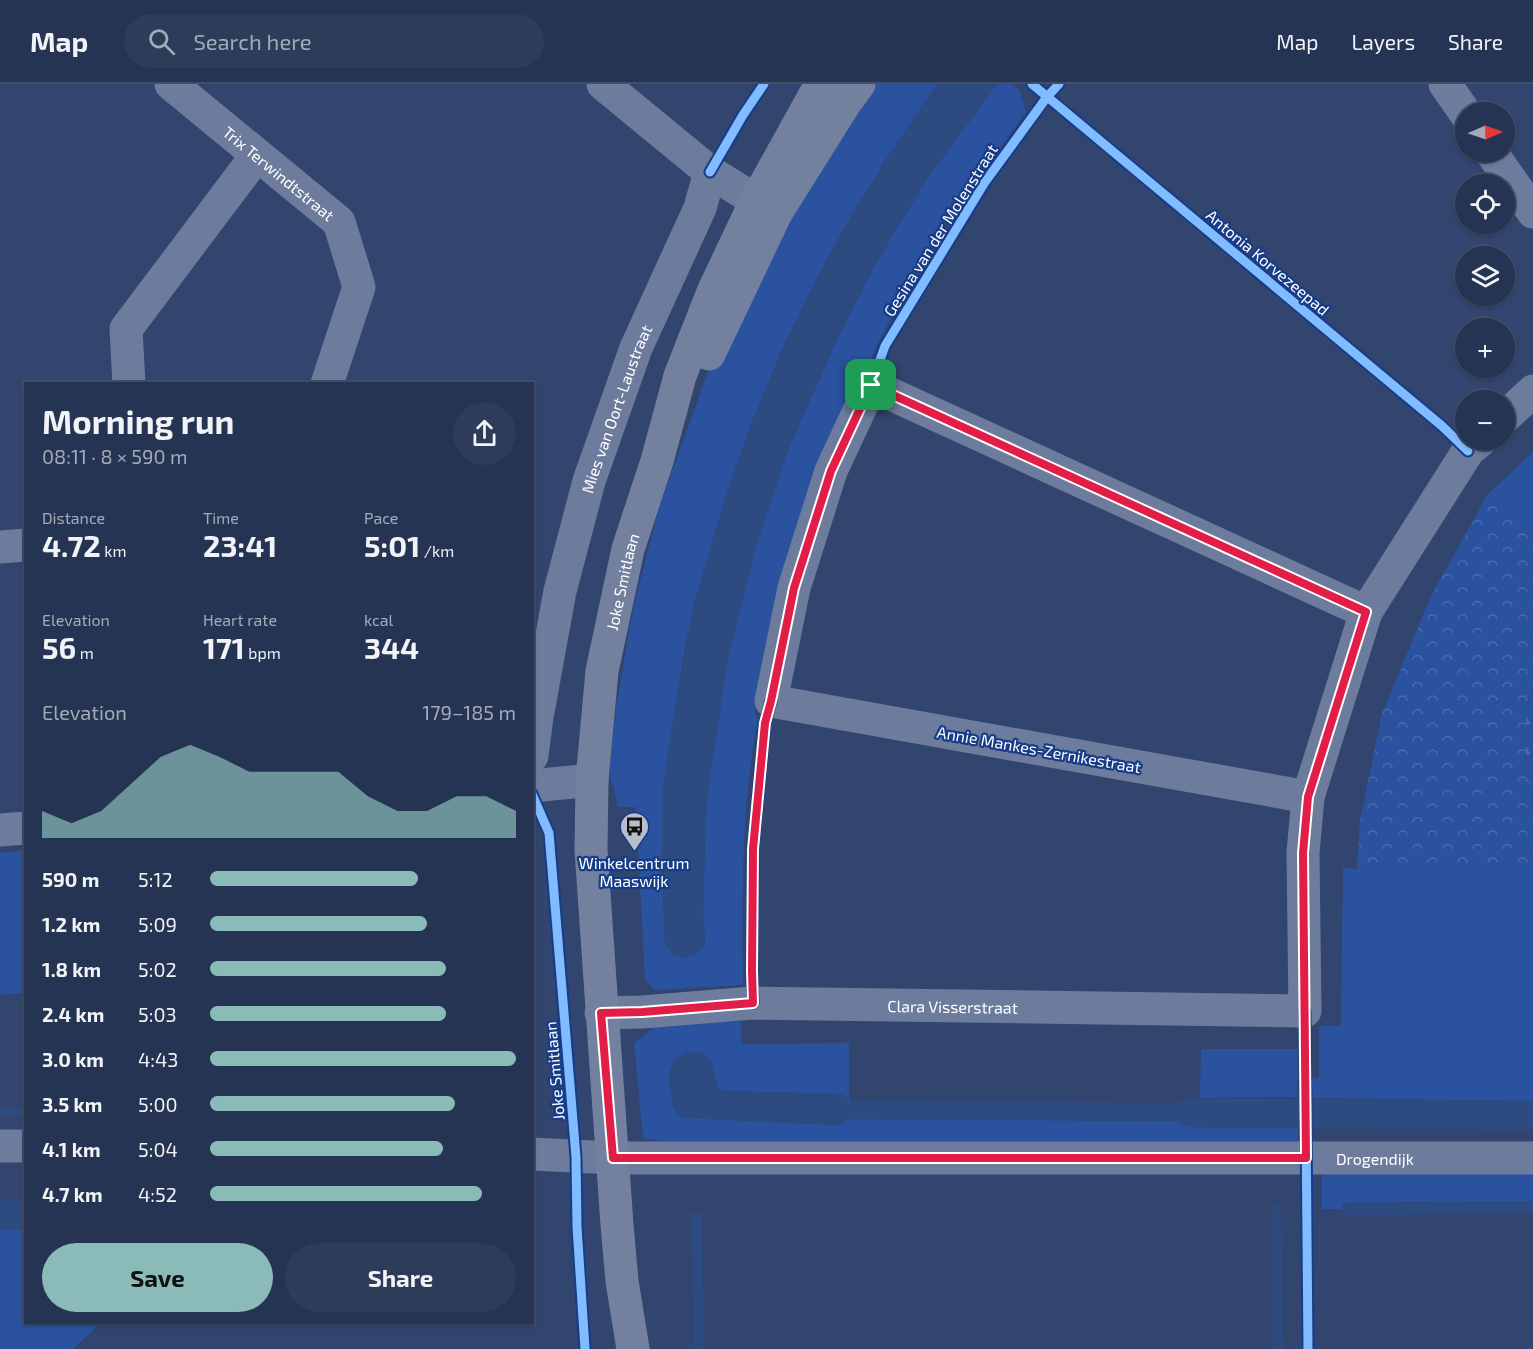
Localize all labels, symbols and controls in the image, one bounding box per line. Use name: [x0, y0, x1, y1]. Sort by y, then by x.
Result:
search box: [124, 14, 544, 68]
text: Map: [30, 24, 88, 58]
icon: search: [145, 25, 178, 58]
text: Search here: [193, 28, 312, 54]
text: Map: [1276, 29, 1318, 54]
text: Layers: [1351, 29, 1415, 54]
text: Share: [1448, 29, 1503, 54]
north arrow: [1455, 102, 1515, 162]
map controls: [1455, 102, 1515, 450]
street label: Trix Terwindtstraat: [220, 122, 339, 224]
street label: Gesina van der Molenstraat: [879, 140, 1001, 320]
button: locate: [1455, 174, 1515, 234]
street label: Antonia Korvezeepad: [1203, 205, 1333, 319]
button: layers: [1455, 246, 1515, 306]
button: +: [1455, 318, 1515, 378]
street label: Mies van Oort-Laustraat: [577, 321, 655, 495]
pin: [845, 359, 896, 410]
icon: arrive: [854, 368, 887, 401]
button: −: [1455, 390, 1515, 450]
text: Morning run: [42, 401, 234, 441]
button: share: [453, 402, 516, 465]
text: 08:11 · 8 × 590 m: [42, 444, 187, 468]
text: Distance: [42, 508, 105, 527]
text: Time: [203, 508, 239, 527]
text: Pace: [364, 508, 398, 527]
text: 4.72: [42, 527, 101, 563]
text: 23:41: [203, 527, 277, 563]
text: 5:01: [364, 527, 420, 563]
street label: Joke Smitlaan: [601, 530, 642, 632]
text: km: [101, 541, 126, 560]
text: /km: [420, 541, 454, 560]
text: Elevation: [42, 610, 110, 629]
text: Heart rate: [203, 610, 277, 629]
text: kcal: [364, 610, 393, 629]
text: 56: [42, 629, 76, 665]
text: 171: [203, 629, 245, 665]
text: 344: [364, 629, 419, 665]
text: m: [76, 643, 94, 662]
text: bpm: [245, 643, 281, 662]
text: Elevation: [42, 700, 127, 724]
text: 179–185 m: [422, 700, 516, 724]
street label: Annie Mankes-Zernikestraat: [936, 722, 1142, 776]
bus stop icon: Winkelcentrum Maaswijk: [618, 810, 650, 852]
place label: Winkelcentrum Maaswijk: [579, 853, 689, 891]
text: 590 m: [42, 867, 99, 891]
text: 5:12: [138, 867, 173, 891]
text: 1.2 km: [42, 912, 100, 936]
text: 5:09: [138, 912, 177, 936]
text: 1.8 km: [42, 957, 101, 981]
text: 5:02: [138, 957, 177, 981]
street label: Clara Visserstraat: [887, 995, 1018, 1016]
text: 2.4 km: [42, 1002, 104, 1026]
text: 5:03: [138, 1002, 177, 1026]
street label: Joke Smitlaan: [540, 1021, 568, 1121]
text: 3.0 km: [42, 1047, 104, 1071]
text: 4:43: [138, 1047, 178, 1071]
text: 3.5 km: [42, 1092, 102, 1116]
text: 5:00: [138, 1092, 178, 1116]
text: 4.1 km: [42, 1137, 101, 1161]
text: 5:04: [138, 1137, 178, 1161]
street label: Drogendijk: [1336, 1149, 1414, 1169]
text: 4.7 km: [42, 1182, 103, 1206]
text: 4:52: [138, 1182, 177, 1206]
button: Save: [42, 1243, 273, 1312]
button: Share: [285, 1243, 516, 1312]

